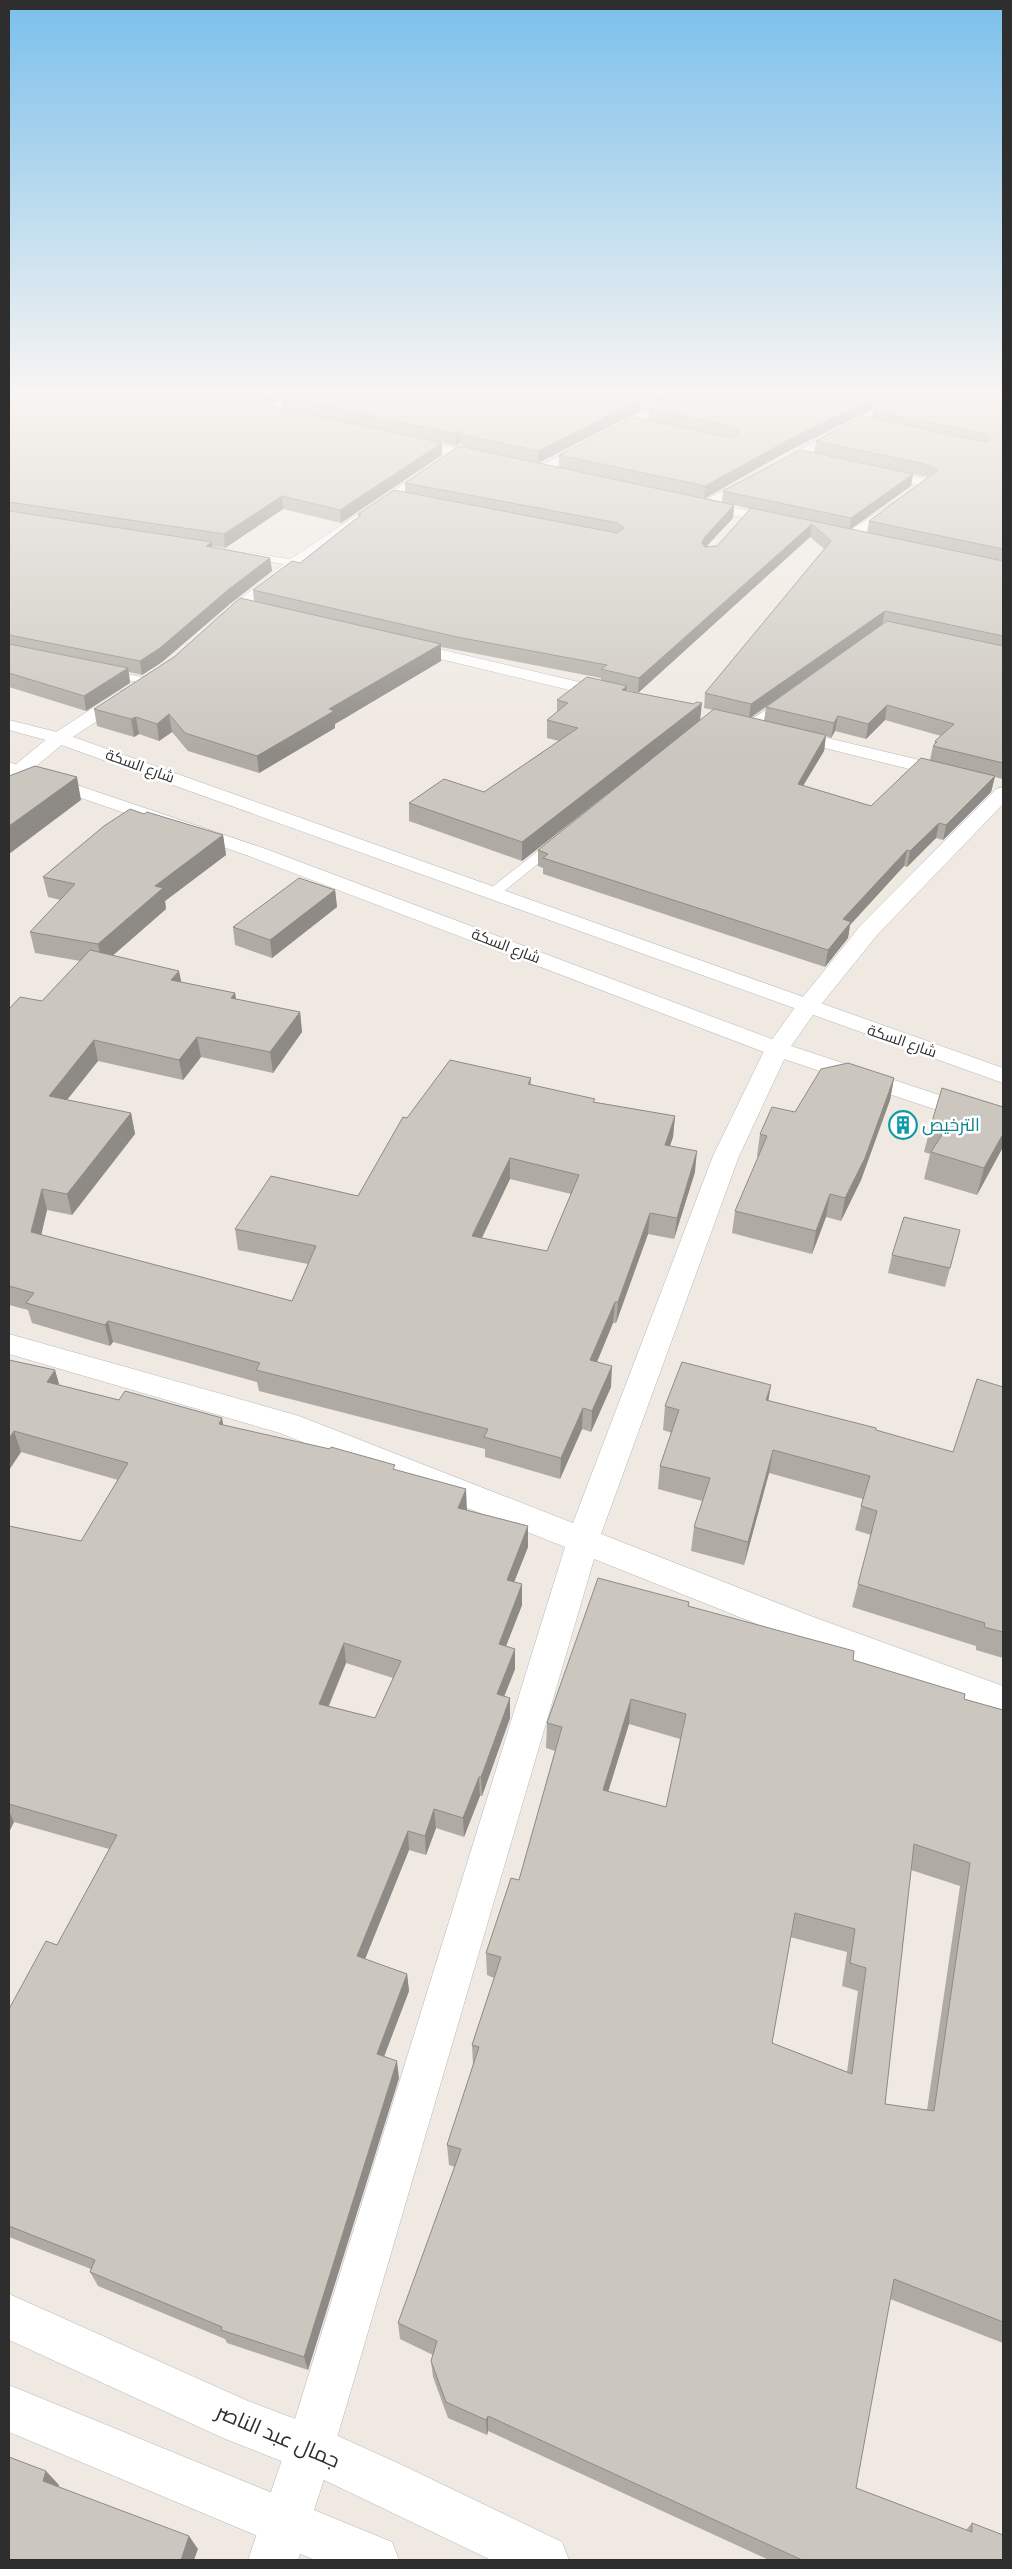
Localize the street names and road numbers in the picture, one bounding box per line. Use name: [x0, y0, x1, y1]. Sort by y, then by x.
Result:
street label: شارع السكة: [102, 744, 177, 789]
street label: شارع السكة: [468, 924, 543, 969]
street label: شارع السكة: [864, 1020, 939, 1063]
street label: جمال عبد الناصر: [211, 2397, 344, 2474]

